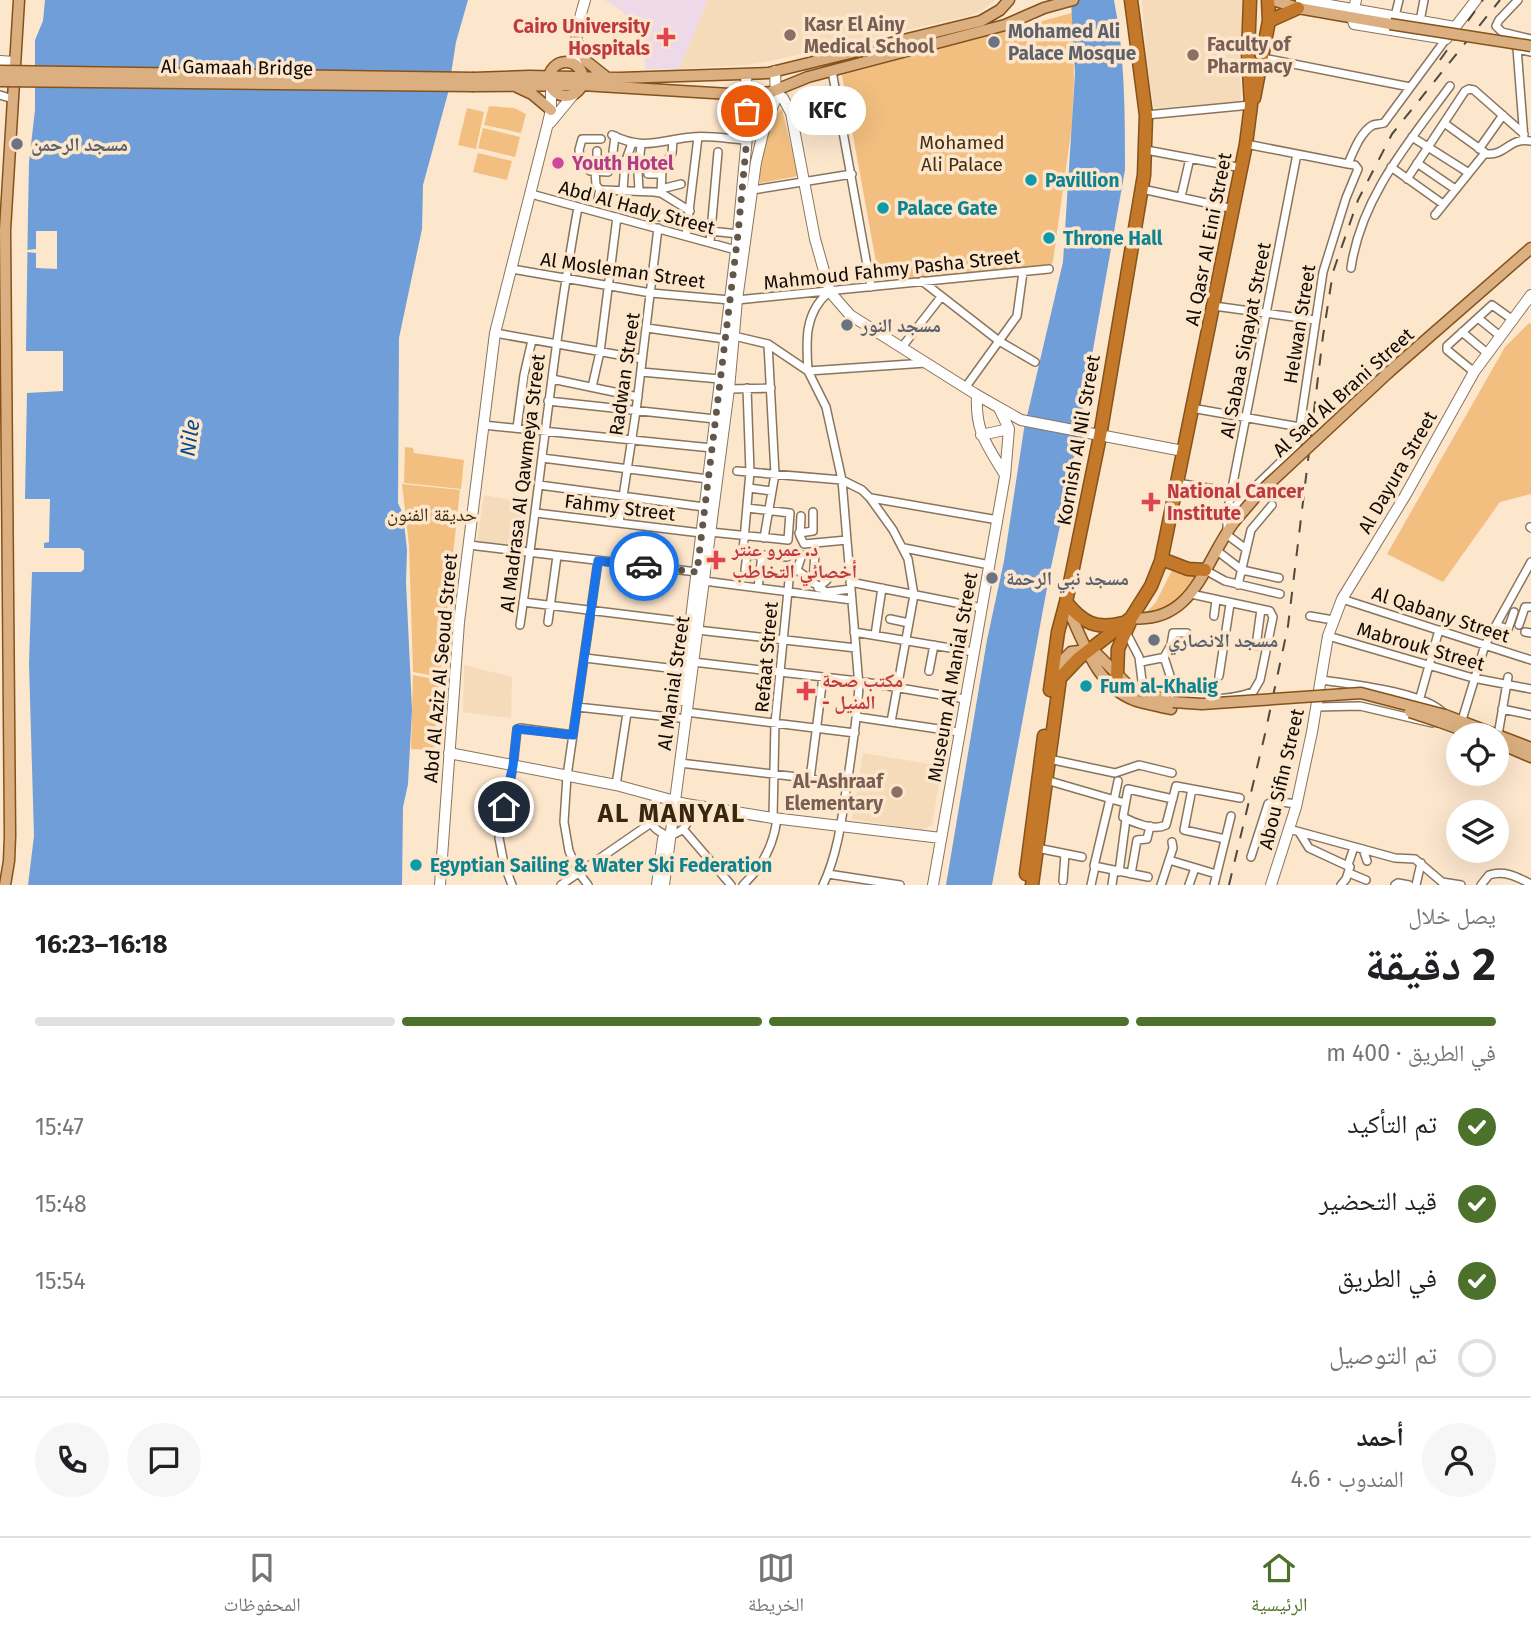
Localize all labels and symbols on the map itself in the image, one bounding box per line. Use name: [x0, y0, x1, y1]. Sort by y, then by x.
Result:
place label: Kasr El Ainy Medical School: [804, 13, 935, 58]
place label: Cairo University Hospitals: [513, 15, 650, 60]
place label: Mohamed Ali Palace Mosque: [1008, 20, 1136, 65]
marker: Cairo University Hospitals: [656, 27, 676, 47]
marker: Kasr El Ainy Medical School: [782, 27, 798, 43]
place label: Faculty of Pharmacy: [1207, 33, 1293, 78]
marker: Mohamed Ali Palace Mosque: [986, 34, 1002, 50]
marker: Faculty of Pharmacy: [1185, 47, 1201, 63]
street label: Al Gamaah Bridge: [161, 55, 313, 80]
pin: [717, 81, 777, 141]
callout: KFC: [789, 86, 866, 136]
park label: Mohamed Ali Palace: [919, 131, 1005, 176]
place label: مسجد الرحمن: [31, 133, 128, 156]
marker: مسجد الرحمن: [9, 136, 25, 152]
street label: Al Qasr Al Eini Street: [1180, 150, 1237, 328]
place label: Youth Hotel: [571, 152, 674, 175]
marker: Youth Hotel: [550, 155, 566, 171]
place label: Pavillion: [1045, 169, 1119, 192]
marker: Pavillion: [1023, 172, 1039, 188]
street label: Abd Al Hady Street: [556, 176, 718, 239]
place label: Palace Gate: [897, 197, 997, 220]
marker: Palace Gate: [875, 200, 891, 216]
place label: Throne Hall: [1063, 227, 1163, 250]
marker: Throne Hall: [1041, 230, 1057, 246]
street label: Al Sabaa Siqayat Street: [1215, 240, 1276, 440]
street label: Mahmoud Fahmy Pasha Street: [762, 245, 1022, 294]
street label: Al Mosleman Street: [539, 248, 707, 293]
street label: Helwan Street: [1279, 263, 1320, 385]
street label: Radwan Street: [604, 311, 645, 437]
place label: مسجد النور: [860, 314, 941, 337]
marker: مسجد النور: [839, 317, 855, 333]
street label: Al Sad Al Brani Street: [1268, 323, 1419, 462]
street label: Al Madrasa Al Qawmeya Street: [495, 353, 550, 613]
street label: Kornish Al Nil Street: [1052, 353, 1105, 527]
street label: Al Dayura Street: [1353, 407, 1442, 538]
water label: Nile: [175, 418, 205, 458]
place label: National Cancer Institute: [1167, 480, 1304, 525]
street label: Fahmy Street: [563, 489, 677, 526]
marker: National Cancer Institute: [1141, 492, 1161, 512]
park label: حديقة الفنون: [387, 503, 477, 526]
courier: [609, 531, 679, 601]
place label: د. عمرو عنتر أخصائي التخاطب: [731, 538, 857, 587]
marker: د. عمرو عنتر أخصائي التخاطب: [706, 550, 726, 570]
street label: Abd Al Aziz Al Seoud Street: [419, 552, 462, 784]
place label: مسجد نبي الرحمة: [1006, 567, 1129, 594]
street label: Museum Al Manial Street: [923, 570, 982, 784]
marker: مسجد نبي الرحمة: [984, 570, 1000, 586]
street label: Al Qabany Street: [1369, 581, 1513, 648]
street label: Refaat Street: [750, 600, 783, 714]
street label: Al Manial Street: [653, 614, 694, 752]
street label: Mabrouk Street: [1354, 617, 1487, 676]
place label: مسجد الانصاري: [1168, 629, 1278, 656]
marker: مسجد الانصاري: [1146, 632, 1162, 648]
place label: مكتب صحة - المنيل: [822, 669, 903, 714]
place label: Fum al-Khalig: [1100, 675, 1219, 698]
marker: Fum al-Khalig: [1078, 678, 1094, 694]
marker: مكتب صحة - المنيل: [796, 681, 816, 701]
street label: Abou Sifin Street: [1254, 706, 1309, 852]
place label: Al-Ashraaf Elementary: [785, 770, 885, 815]
pin: [474, 777, 534, 837]
marker: Al-Ashraaf Elementary: [889, 784, 905, 800]
district label: AL MANYAL: [597, 798, 746, 829]
place label: Egyptian Sailing & Water Ski Federation: [430, 854, 772, 877]
marker: Egyptian Sailing & Water Ski Federation: [408, 857, 424, 873]

